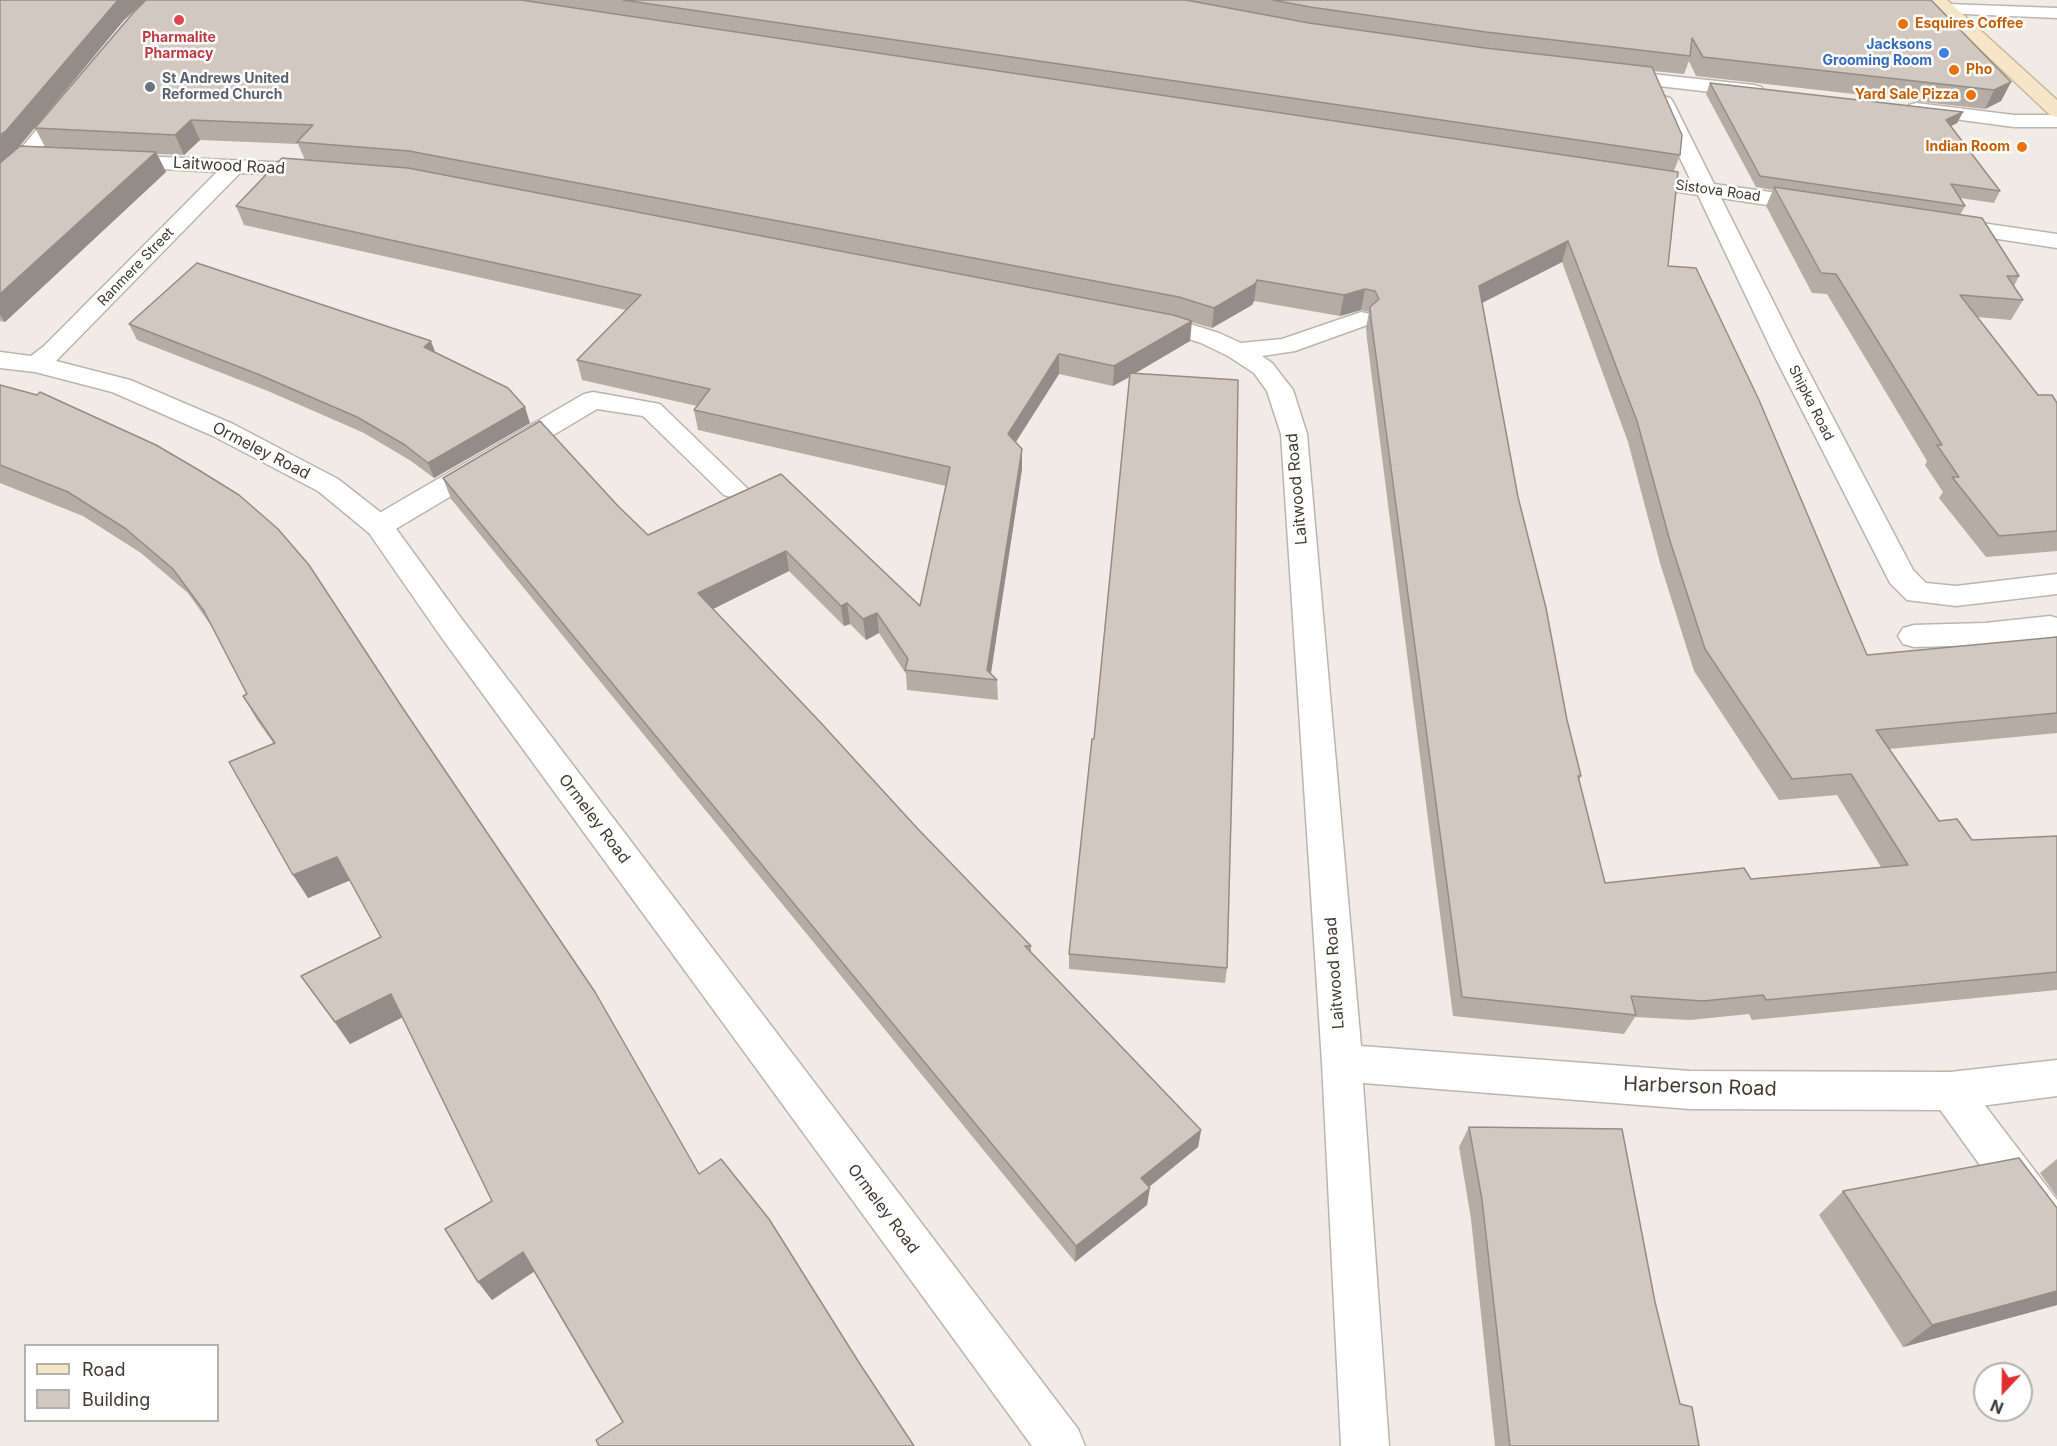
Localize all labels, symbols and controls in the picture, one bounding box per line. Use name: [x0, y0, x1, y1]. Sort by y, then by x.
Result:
marker: Pharmalite Pharmacy: [172, 13, 186, 27]
place label: Esquires Coffee: [1915, 16, 2023, 32]
marker: Esquires Coffee: [1896, 17, 1910, 31]
place label: Pharmalite Pharmacy: [142, 30, 216, 62]
place label: Jacksons Grooming Room: [1823, 37, 1932, 70]
marker: Jacksons Grooming Room: [1937, 46, 1951, 60]
place label: Pho: [1966, 62, 1992, 78]
marker: Pho: [1947, 63, 1961, 77]
place label: St Andrews United Reformed Church: [162, 71, 289, 104]
marker: St Andrews United Reformed Church: [143, 80, 157, 94]
place label: Yard Sale Pizza: [1855, 87, 1959, 103]
marker: Yard Sale Pizza: [1964, 88, 1978, 102]
place label: Indian Room: [1926, 139, 2010, 155]
marker: Indian Room: [2015, 140, 2029, 154]
street label: Laitwood Road: [172, 153, 286, 179]
street label: Sistova Road: [1674, 177, 1762, 205]
street label: Ranmere Street: [94, 224, 178, 310]
street label: Shipka Road: [1785, 362, 1837, 444]
street label: Ormeley Road: [209, 418, 313, 484]
street label: Laitwood Road: [1283, 432, 1311, 546]
street label: Ormeley Road: [554, 771, 634, 867]
street label: Laitwood Road: [1322, 916, 1348, 1030]
street label: Harberson Road: [1623, 1072, 1777, 1102]
street label: Ormeley Road: [843, 1161, 923, 1257]
legend: [24, 1344, 219, 1422]
text: Road: [82, 1359, 125, 1380]
north arrow: [1973, 1362, 2033, 1422]
text: Building: [82, 1389, 150, 1410]
text: N: [1988, 1395, 2006, 1418]

